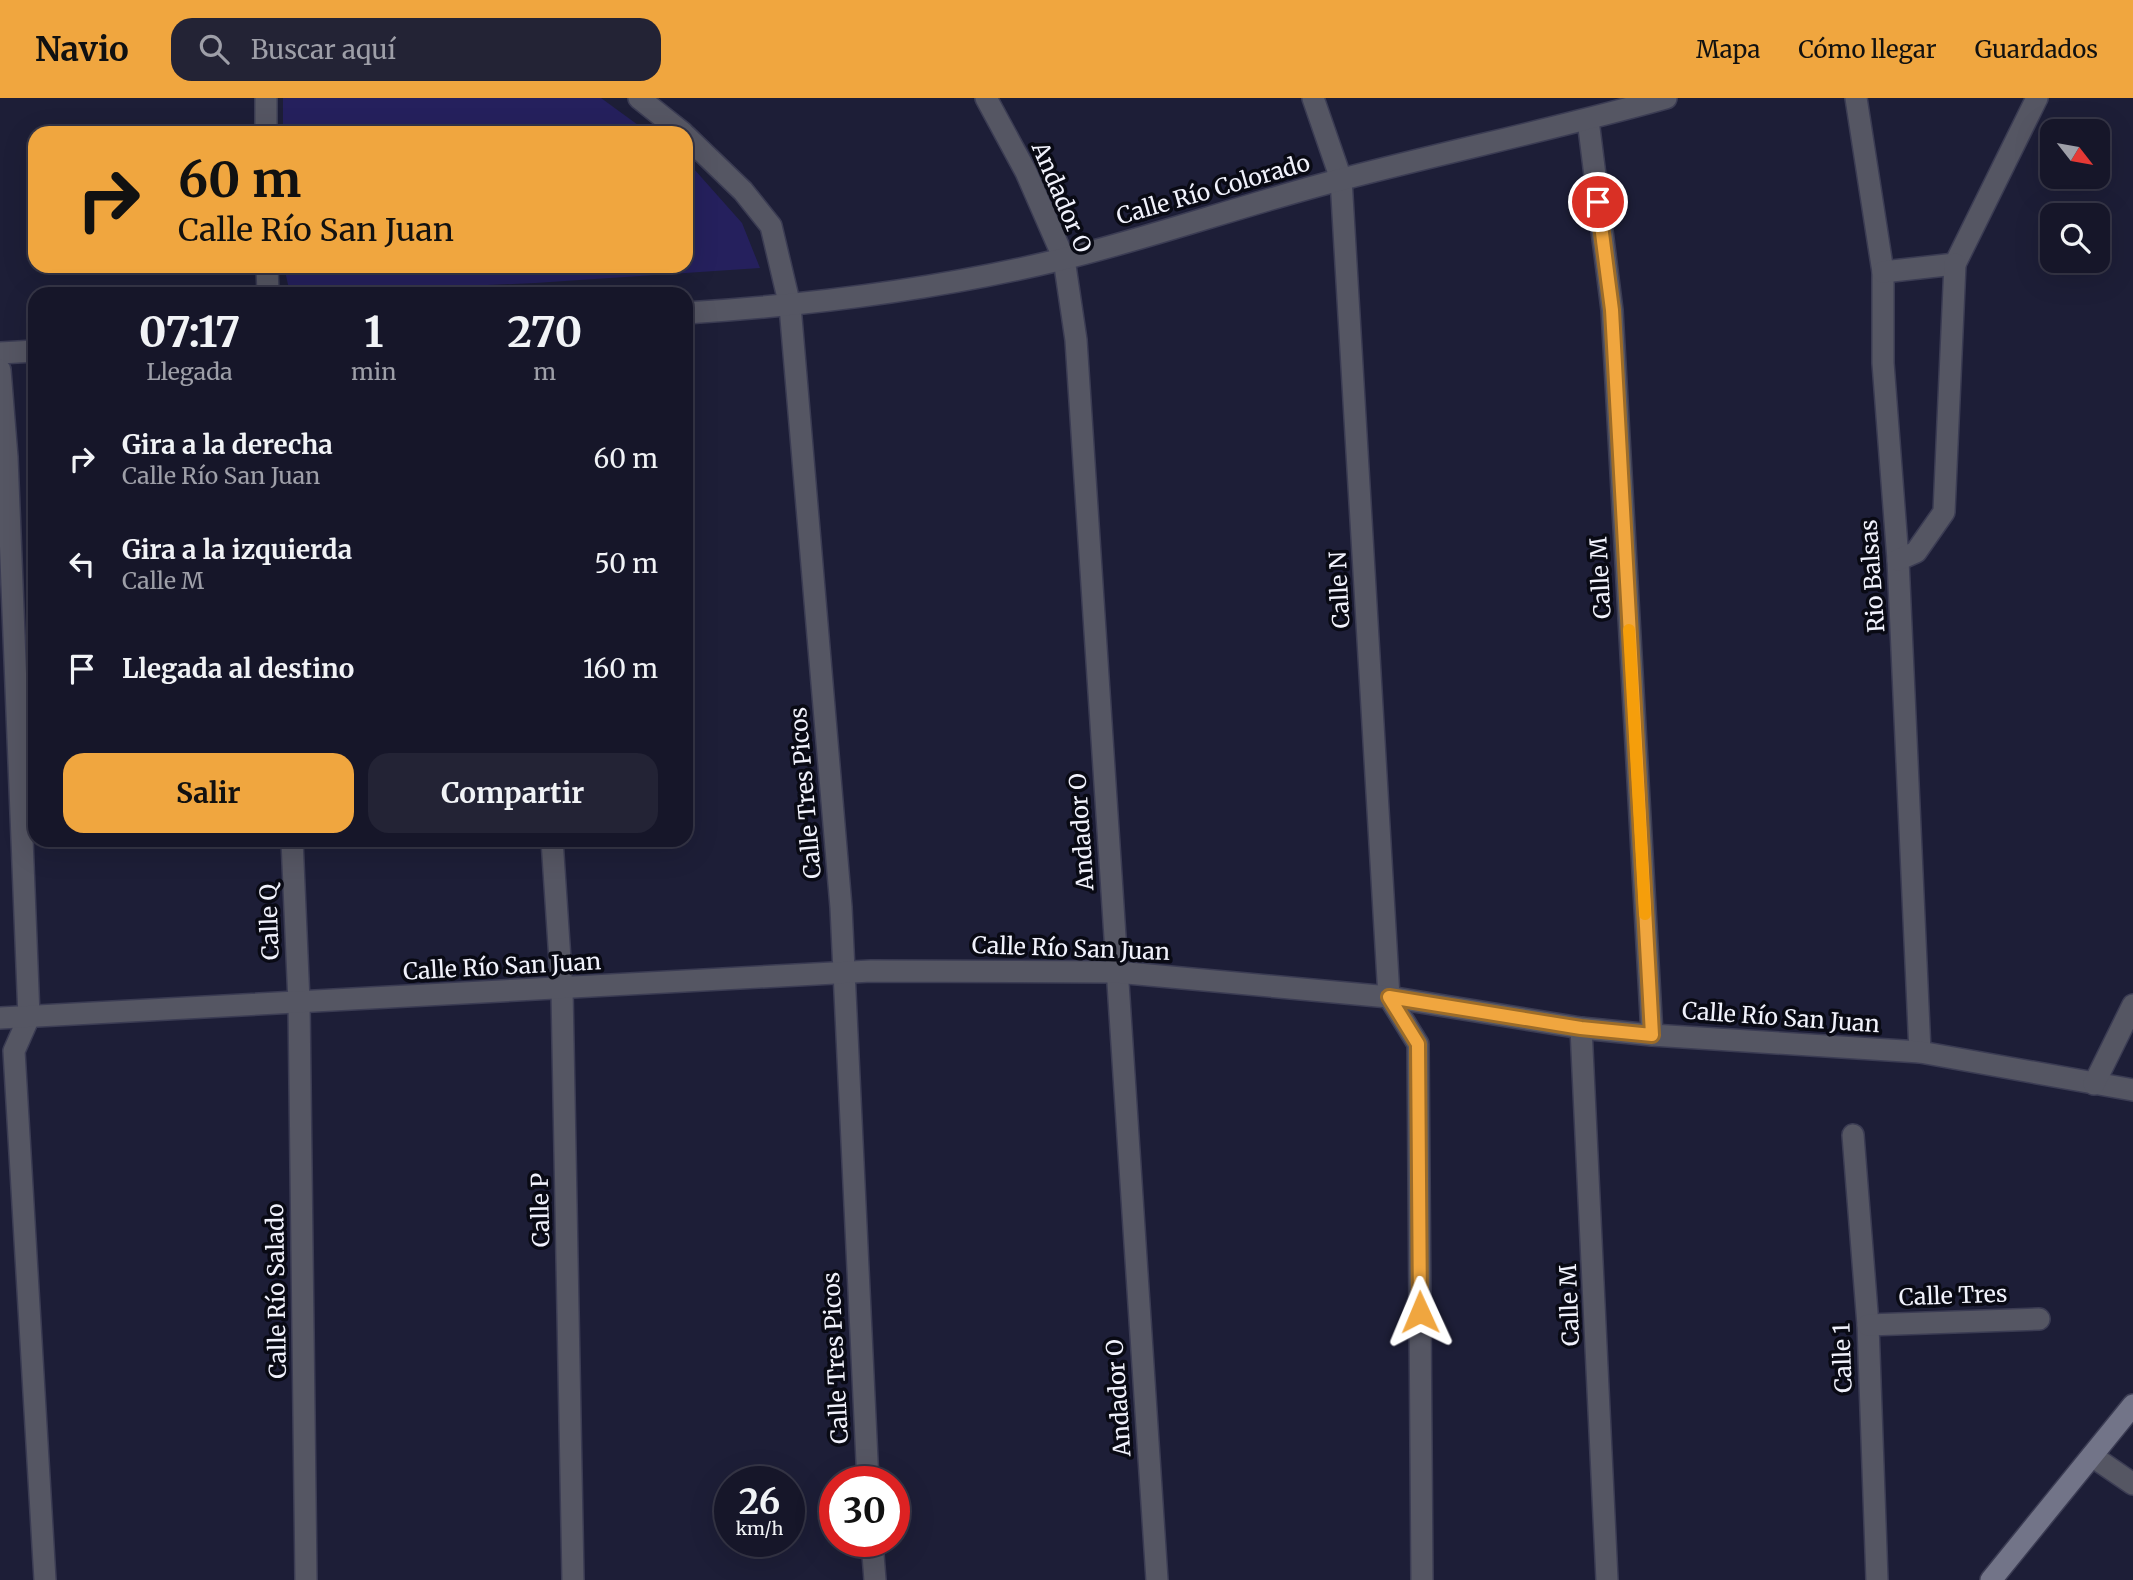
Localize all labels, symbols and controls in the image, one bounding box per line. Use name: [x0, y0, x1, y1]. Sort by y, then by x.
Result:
search box: [171, 18, 661, 81]
text: Navio: [35, 29, 129, 70]
icon: search: [195, 30, 233, 68]
text: Buscar aquí: [251, 33, 396, 66]
text: Mapa: [1696, 34, 1760, 65]
text: Cómo llegar: [1798, 34, 1937, 65]
text: Guardados: [1975, 34, 2098, 65]
north arrow: [2040, 119, 2110, 189]
map controls: [2040, 119, 2110, 273]
street label: Andador O: [1025, 136, 1098, 257]
street label: Calle Río Colorado: [1113, 148, 1313, 230]
text: 60 m: [178, 149, 301, 210]
icon: right: [63, 154, 154, 245]
pin: [1568, 172, 1628, 232]
icon: arrive: [1579, 183, 1617, 221]
button: search: [2040, 203, 2110, 273]
text: Calle Río San Juan: [178, 210, 454, 250]
text: 07:17: [139, 306, 240, 358]
text: 1: [364, 306, 383, 358]
text: 270: [507, 306, 582, 358]
text: Llegada: [146, 357, 233, 386]
text: min: [351, 357, 397, 386]
text: m: [533, 357, 556, 386]
text: Gira a la derecha: [122, 428, 333, 461]
icon: right: [63, 440, 101, 478]
text: 60 m: [594, 442, 658, 475]
text: Calle Río San Juan: [122, 461, 320, 490]
street label: Rio Balsas: [1854, 518, 1890, 634]
text: Gira a la izquierda: [122, 533, 352, 566]
street label: Calle M: [1583, 536, 1617, 620]
icon: left: [63, 545, 101, 583]
text: 50 m: [594, 547, 658, 580]
street label: Calle N: [1322, 551, 1355, 629]
text: Calle M: [122, 566, 204, 595]
icon: arrive: [63, 650, 101, 688]
text: Llegada al destino: [122, 652, 354, 685]
text: 160 m: [583, 652, 658, 685]
street label: Calle Tres Picos: [783, 706, 827, 880]
button: Salir: [63, 753, 354, 833]
button: Compartir: [368, 753, 658, 833]
street label: Andador O: [1062, 772, 1100, 893]
street label: Calle Q: [253, 881, 285, 960]
street label: Calle Río San Juan: [971, 930, 1171, 966]
street label: Calle Río San Juan: [402, 946, 602, 986]
street label: Calle Río San Juan: [1681, 996, 1881, 1038]
street label: Calle P: [525, 1172, 555, 1247]
street label: Calle Río Salado: [260, 1203, 292, 1379]
street label: Calle M: [1553, 1263, 1585, 1347]
street label: Calle Tres Picos: [816, 1271, 854, 1445]
position arrow: [1383, 1275, 1457, 1349]
street label: Calle Tres: [1898, 1279, 2008, 1311]
street label: Calle 1: [1826, 1323, 1858, 1393]
street label: Andador O: [1099, 1338, 1137, 1459]
speed limit sign: 30: [819, 1466, 910, 1557]
text: 26: [739, 1480, 780, 1524]
text: km/h: [736, 1517, 783, 1540]

